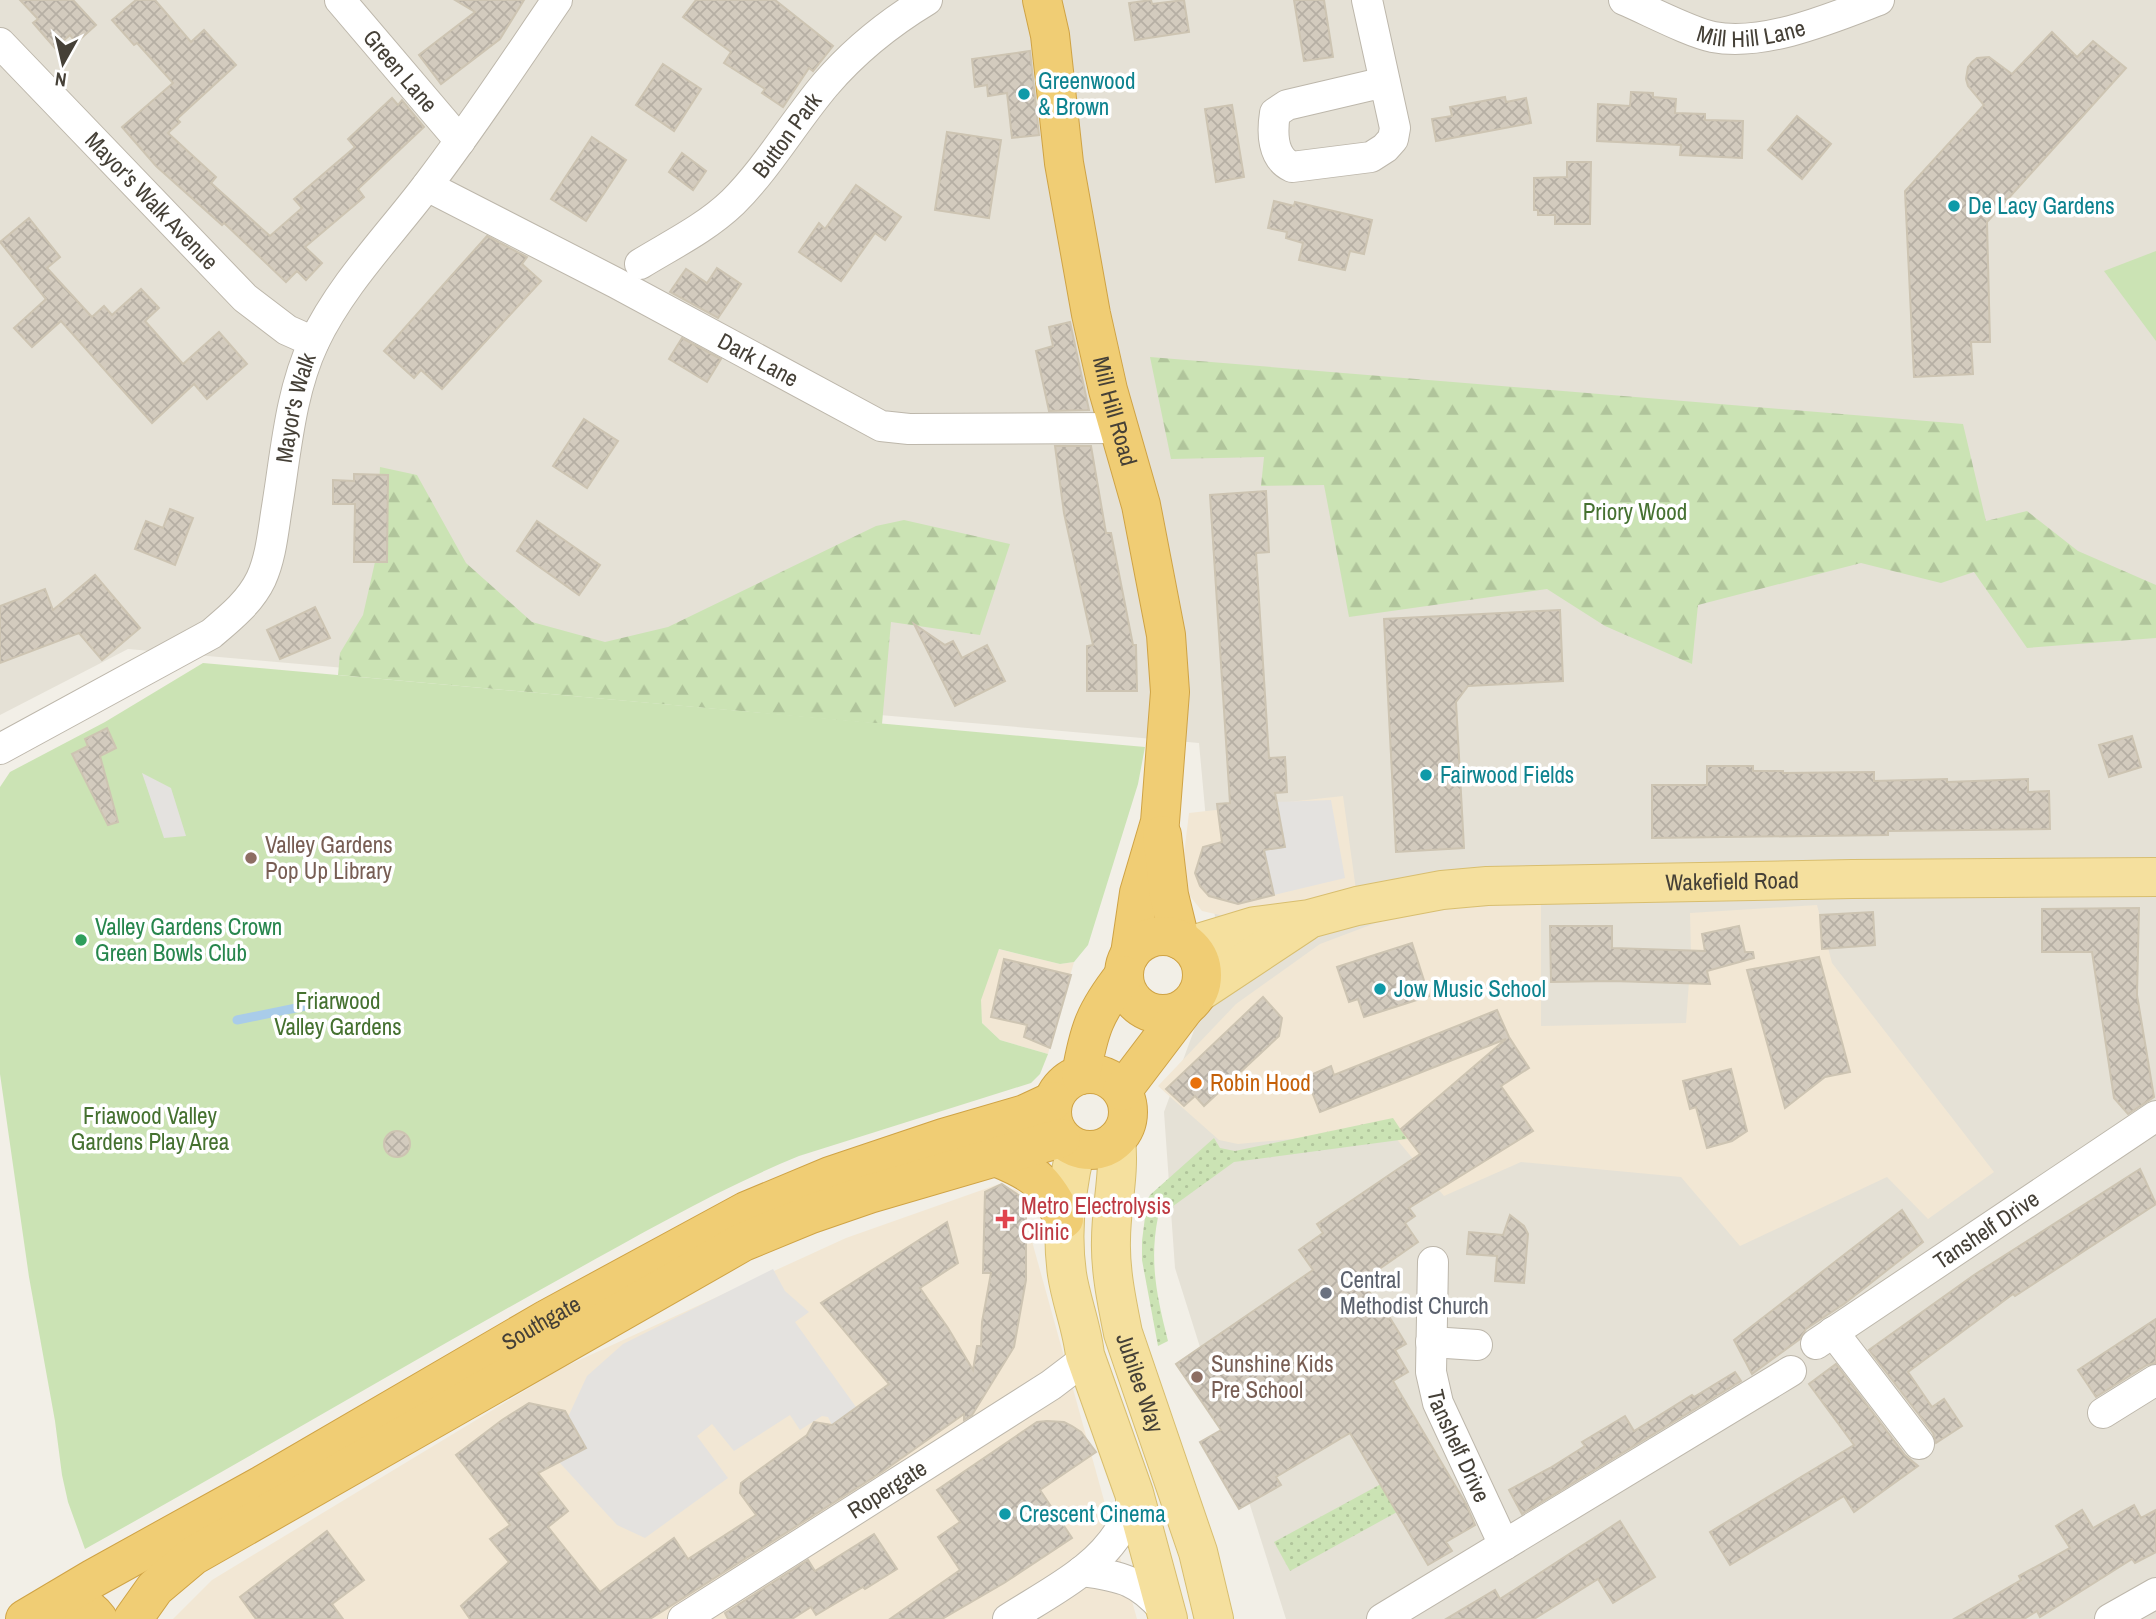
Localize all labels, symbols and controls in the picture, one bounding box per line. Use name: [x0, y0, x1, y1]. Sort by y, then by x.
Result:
street label: Mill Hill Lane: [1693, 12, 1809, 54]
street label: Green Lane: [357, 22, 445, 119]
north arrow: [28, 28, 98, 98]
place label: Greenwood & Brown: [1038, 65, 1136, 122]
text: N: [53, 66, 68, 93]
street label: Button Park: [745, 85, 829, 184]
marker: Greenwood & Brown: [1016, 86, 1032, 102]
street label: Mayor's Walk Avenue: [79, 125, 226, 276]
place label: De Lacy Gardens: [1968, 190, 2115, 221]
marker: De Lacy Gardens: [1946, 198, 1962, 214]
street label: Dark Lane: [713, 325, 804, 394]
street label: Mayor's Walk: [268, 348, 323, 465]
street label: Mill Hill Road: [1086, 353, 1145, 469]
park label: Priory Wood: [1583, 496, 1687, 527]
place label: Fairwood Fields: [1440, 759, 1574, 790]
marker: Fairwood Fields: [1418, 767, 1434, 783]
place label: Valley Gardens Pop Up Library: [265, 829, 393, 886]
marker: Valley Gardens Pop Up Library: [243, 850, 259, 866]
street label: Wakefield Road: [1665, 864, 1799, 898]
place label: Valley Gardens Crown Green Bowls Club: [95, 911, 282, 968]
marker: Valley Gardens Crown Green Bowls Club: [73, 932, 89, 948]
place label: Jow Music School: [1394, 973, 1546, 1004]
marker: Jow Music School: [1372, 981, 1388, 997]
park label: Friarwood Valley Gardens: [274, 985, 402, 1042]
place label: Robin Hood: [1210, 1067, 1311, 1098]
marker: Robin Hood: [1188, 1075, 1204, 1091]
park label: Friawood Valley Gardens Play Area: [71, 1100, 230, 1157]
street label: Tanshelf Drive: [1927, 1183, 2045, 1276]
place label: Metro Electrolysis Clinic: [1021, 1190, 1171, 1247]
marker: Metro Electrolysis Clinic: [995, 1209, 1015, 1229]
place label: Central Methodist Church: [1340, 1264, 1489, 1321]
marker: Central Methodist Church: [1318, 1285, 1334, 1301]
street label: Southgate: [496, 1288, 586, 1357]
street label: Jubilee Way: [1109, 1329, 1172, 1437]
place label: Sunshine Kids Pre School: [1211, 1348, 1334, 1405]
marker: Sunshine Kids Pre School: [1189, 1369, 1205, 1385]
street label: Tanshelf Drive: [1420, 1386, 1498, 1507]
street label: Ropergate: [841, 1452, 932, 1525]
place label: Crescent Cinema: [1019, 1498, 1166, 1529]
marker: Crescent Cinema: [997, 1506, 1013, 1522]

